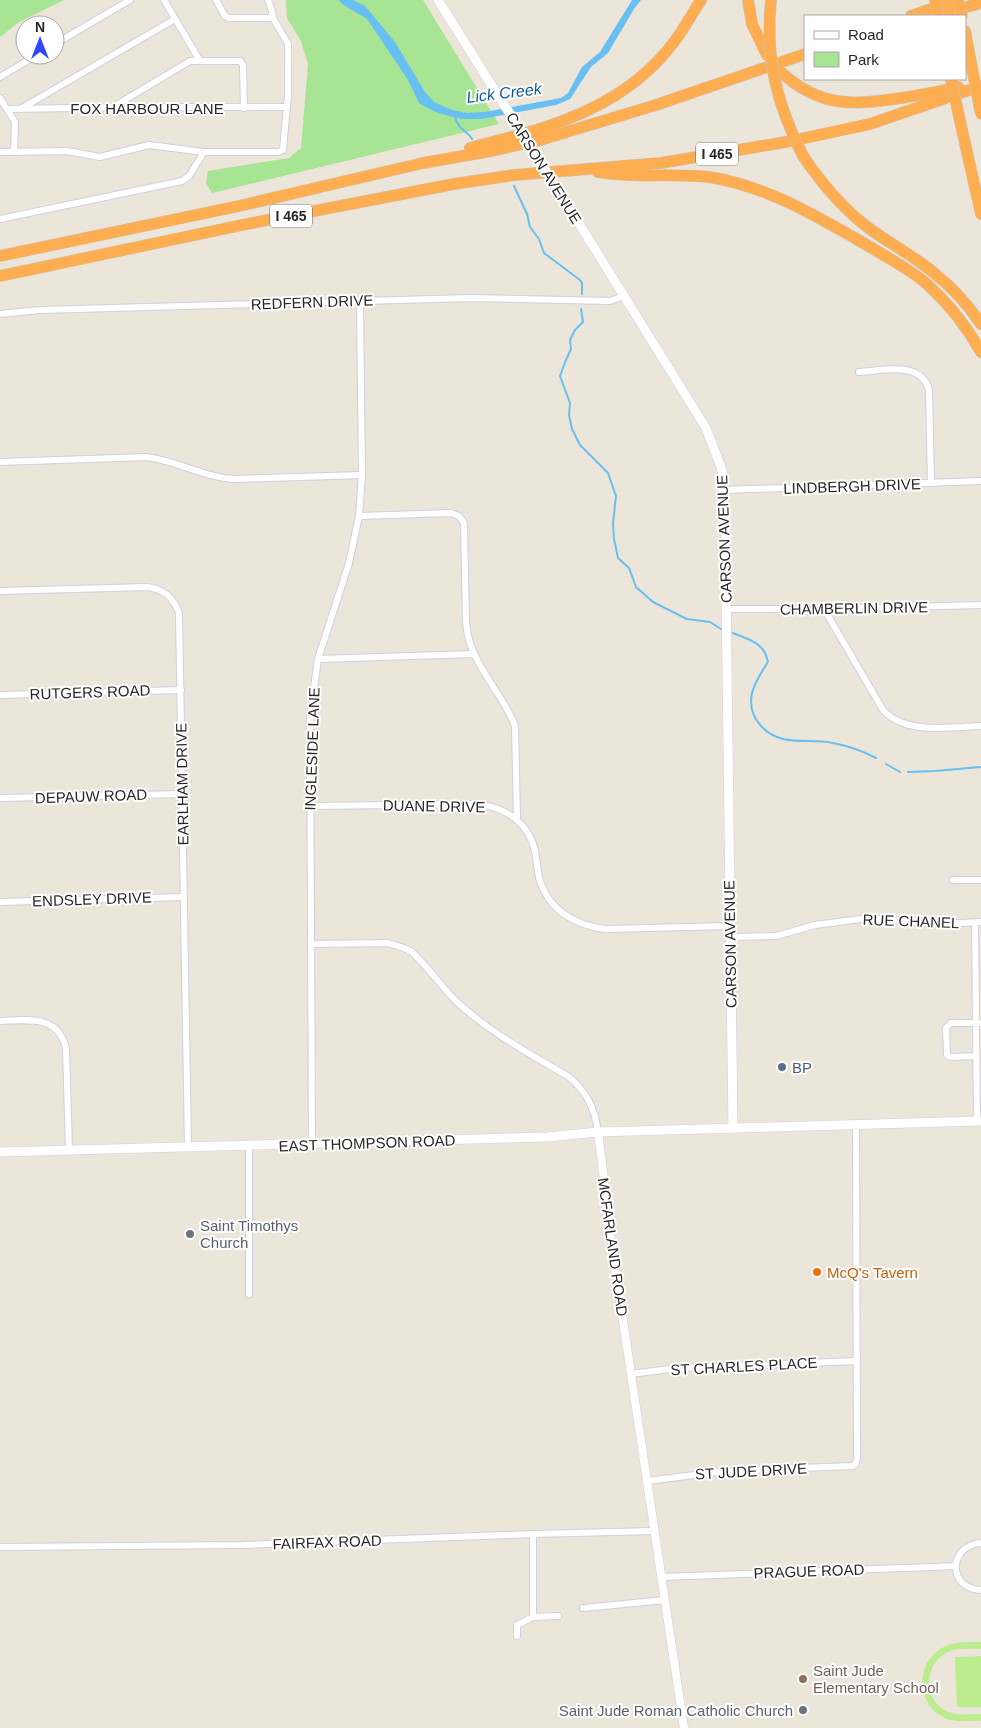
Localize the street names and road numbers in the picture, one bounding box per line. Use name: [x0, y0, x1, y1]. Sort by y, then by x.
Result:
street label: FOX HARBOUR LANE: [70, 100, 224, 117]
street label: CARSON AVENUE: [503, 109, 585, 227]
road number: I 465: [696, 142, 738, 166]
road number: I 465: [270, 205, 312, 228]
street label: REDFERN DRIVE: [250, 291, 374, 313]
street label: CARSON AVENUE: [713, 475, 735, 603]
street label: LINDBERGH DRIVE: [783, 475, 921, 497]
street label: CHAMBERLIN DRIVE: [780, 598, 928, 618]
street label: RUTGERS ROAD: [29, 681, 151, 703]
street label: INGLESIDE LANE: [301, 687, 323, 811]
street label: EARLHAM DRIVE: [172, 723, 192, 845]
street label: DEPAUW ROAD: [35, 786, 148, 806]
street label: DUANE DRIVE: [383, 797, 485, 815]
street label: CARSON AVENUE: [720, 880, 740, 1008]
street label: ENDSLEY DRIVE: [32, 888, 152, 910]
street label: RUE CHANEL: [862, 911, 960, 931]
street label: EAST THOMPSON ROAD: [278, 1131, 456, 1155]
street label: MCFARLAND ROAD: [595, 1176, 631, 1318]
street label: ST CHARLES PLACE: [670, 1354, 818, 1378]
street label: ST JUDE DRIVE: [695, 1460, 807, 1482]
street label: FAIRFAX ROAD: [272, 1532, 382, 1552]
street label: PRAGUE ROAD: [753, 1561, 865, 1581]

